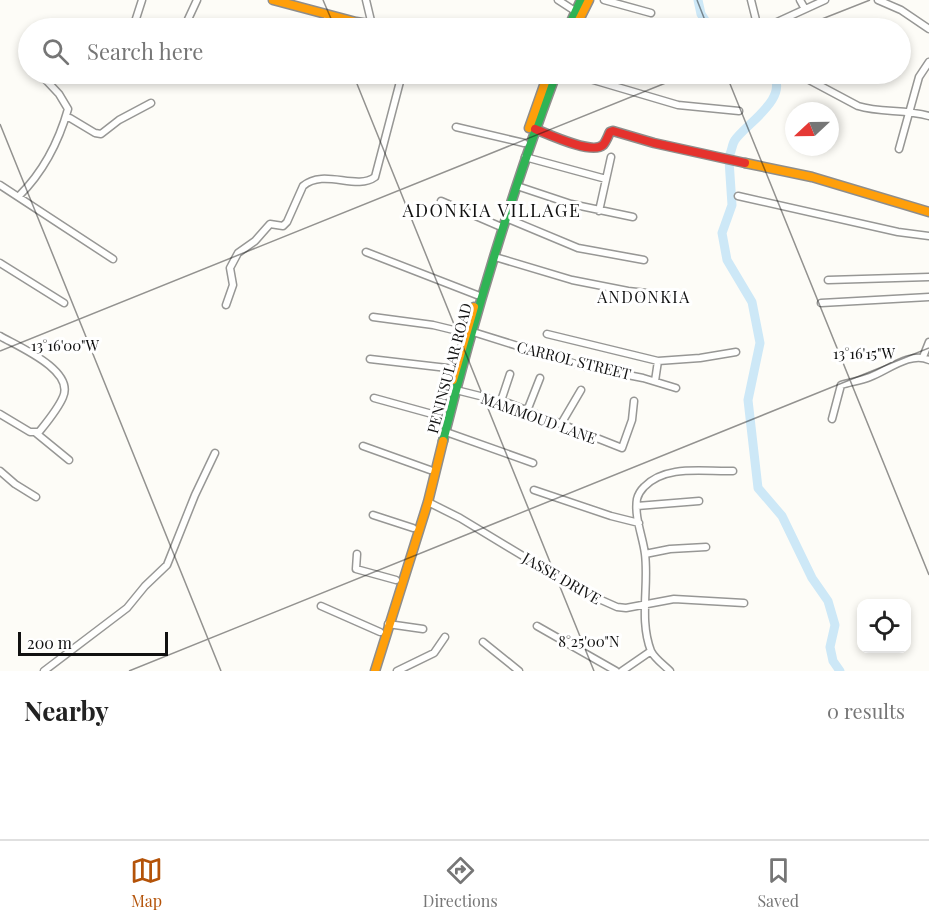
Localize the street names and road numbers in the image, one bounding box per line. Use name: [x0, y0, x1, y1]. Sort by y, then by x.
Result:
street label: PENINSULAR ROAD: [422, 300, 476, 435]
street label: CARROL STREET: [515, 336, 633, 384]
street label: MAMMOUD LANE: [478, 388, 600, 448]
street label: JASSE DRIVE: [518, 547, 605, 609]

